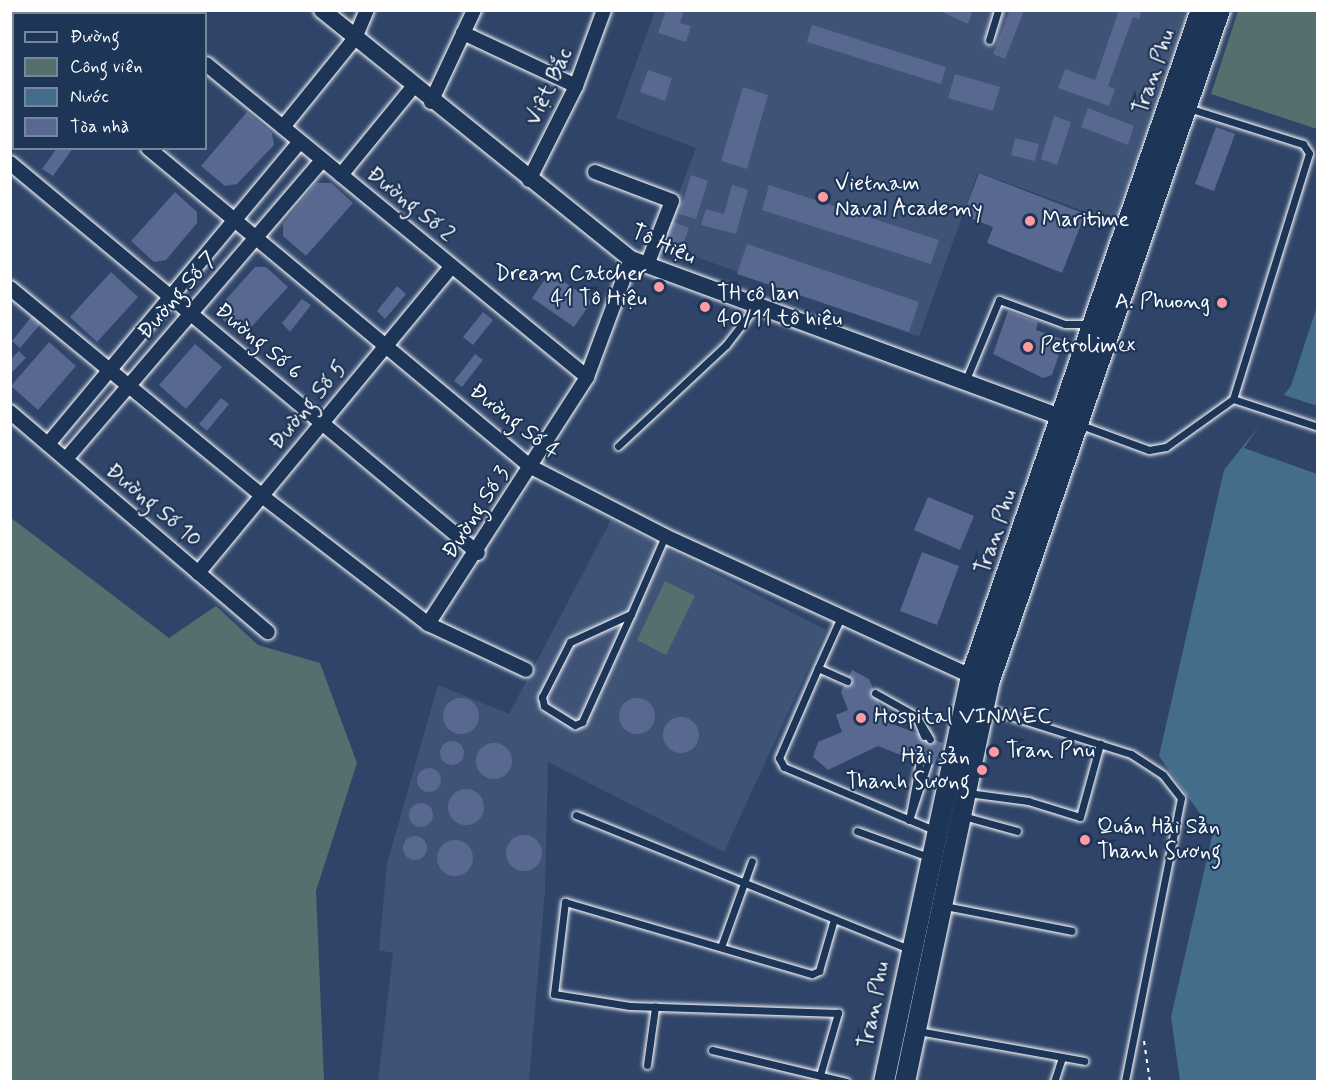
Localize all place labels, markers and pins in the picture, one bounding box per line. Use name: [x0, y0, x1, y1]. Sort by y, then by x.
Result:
place label: Vietnam Naval Academy: [835, 171, 982, 222]
marker: Vietnam Naval Academy: [816, 190, 830, 204]
place label: Maritime: [1042, 208, 1129, 234]
marker: Maritime: [1023, 214, 1037, 228]
place label: Dream Catcher 41 Tô Hiệu: [497, 261, 647, 312]
marker: Dream Catcher 41 Tô Hiệu: [652, 280, 666, 294]
place label: TH cô lan 40/11 tô hiệu: [717, 281, 842, 332]
place label: A. Phuong: [1115, 290, 1210, 316]
marker: A. Phuong: [1215, 296, 1229, 310]
marker: TH cô lan 40/11 tô hiệu: [698, 300, 712, 314]
place label: Petrolimex: [1040, 334, 1136, 360]
marker: Petrolimex: [1021, 340, 1035, 354]
place label: Hospital VINMEC: [874, 705, 1048, 731]
marker: Hospital VINMEC: [852, 709, 870, 727]
place label: Tran Pnu: [1006, 739, 1095, 765]
place label: Hải sản Thanh Sương: [845, 744, 970, 796]
marker: Tran Pnu: [987, 745, 1001, 759]
marker: Hải sản Thanh Sương: [975, 763, 989, 777]
place label: Quán Hải Sản Thanh Sương: [1097, 814, 1222, 866]
marker: Quán Hải Sản Thanh Sương: [1078, 833, 1092, 847]

